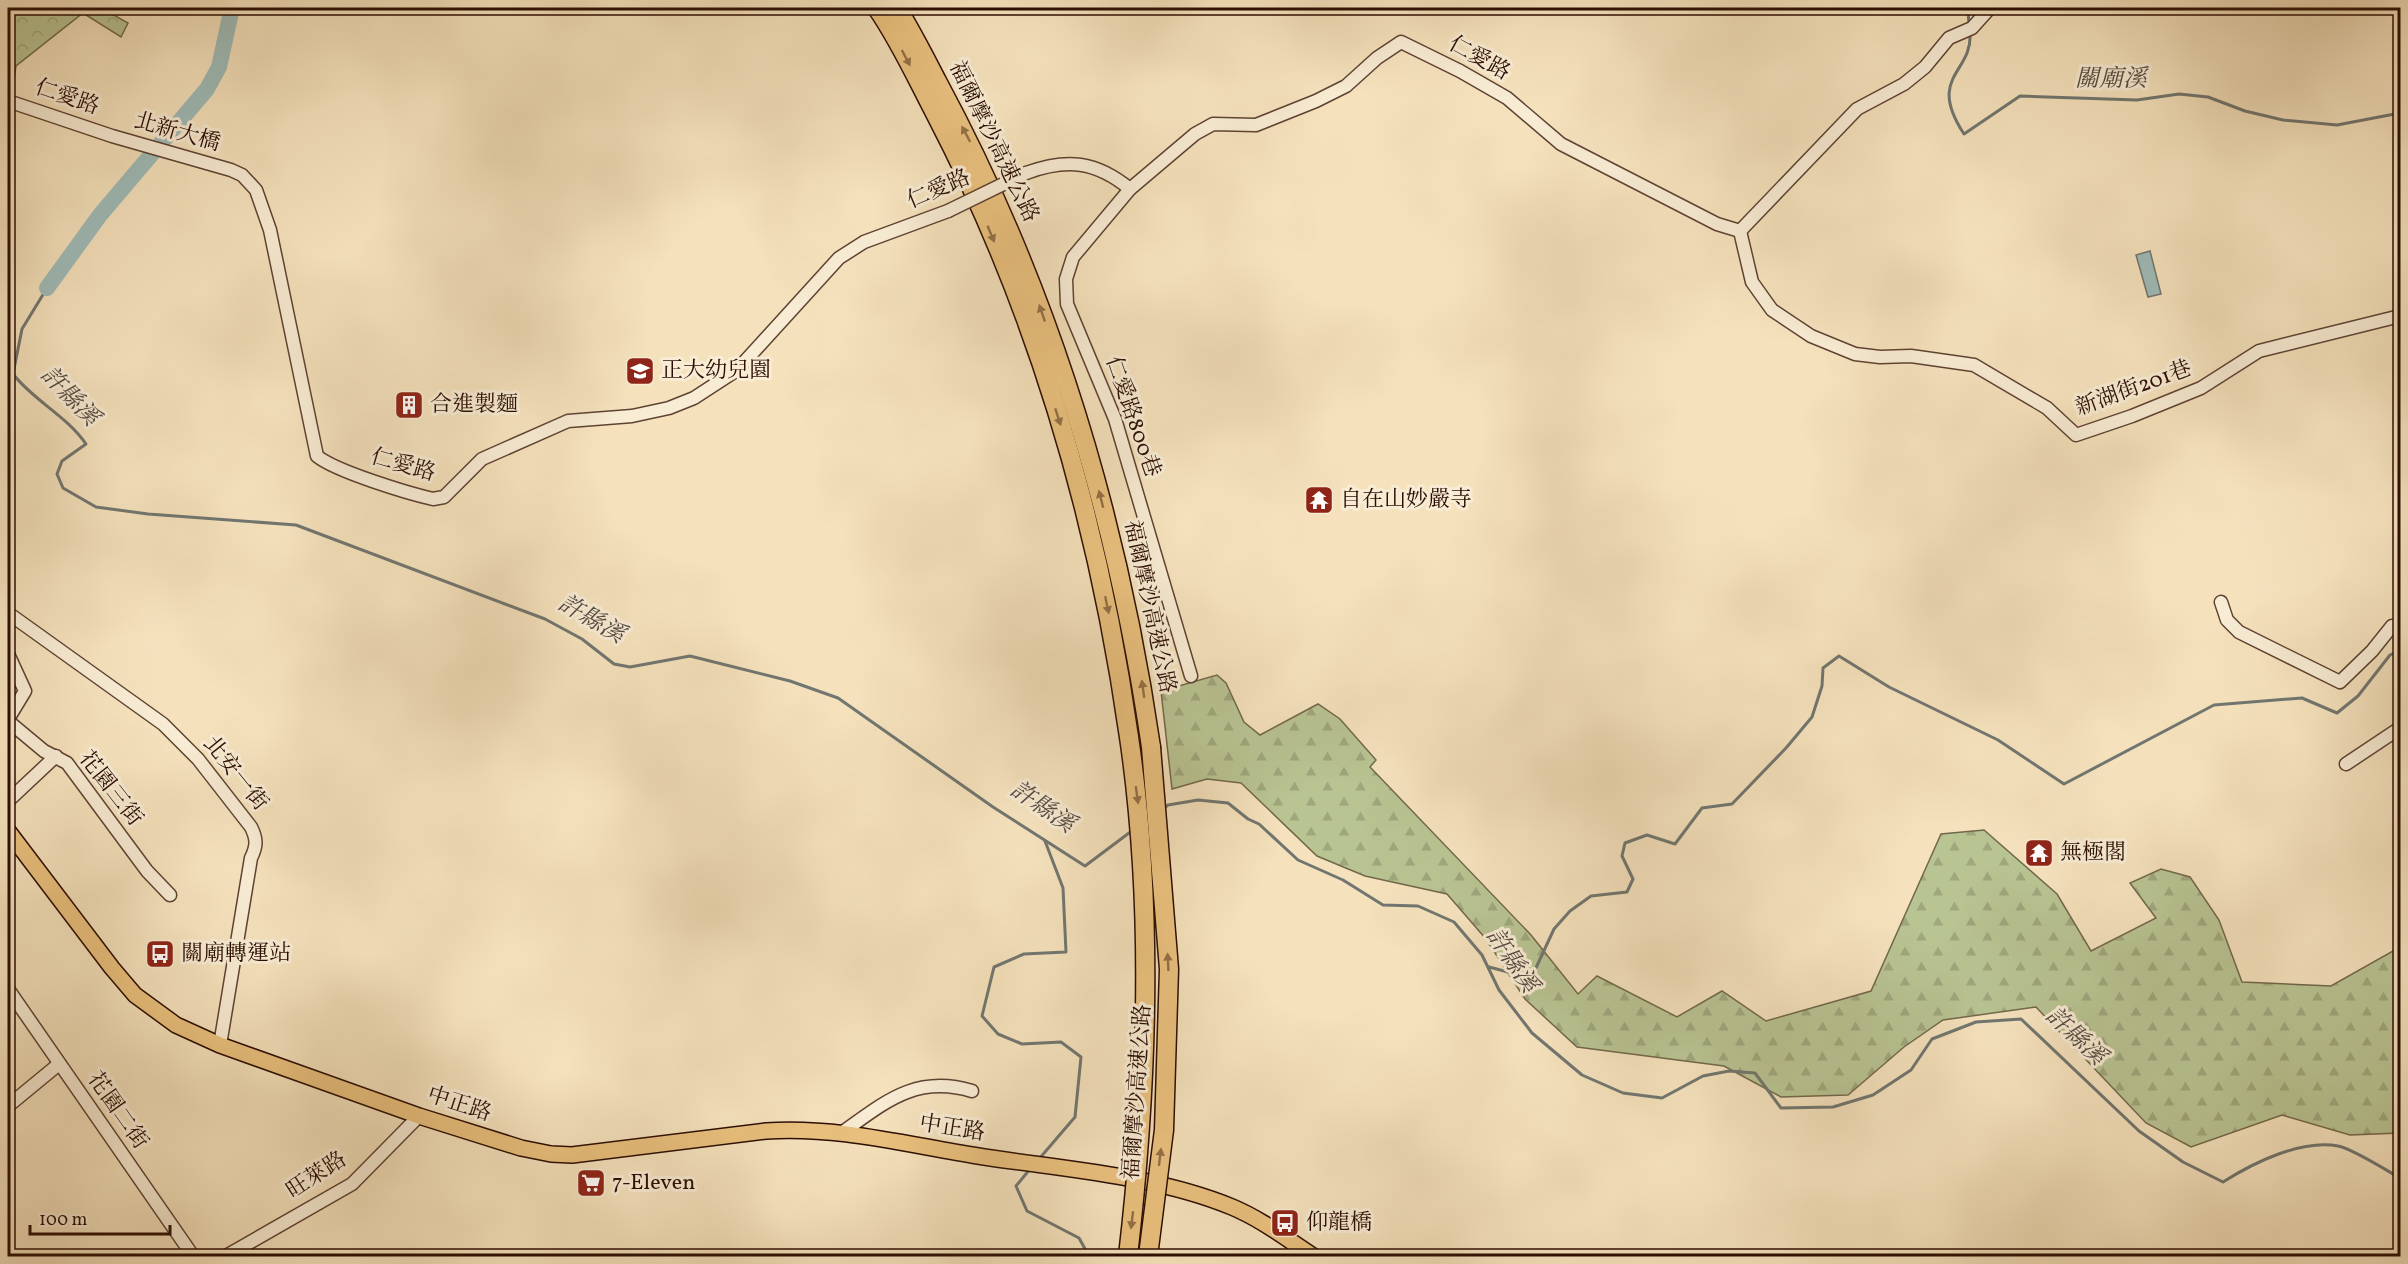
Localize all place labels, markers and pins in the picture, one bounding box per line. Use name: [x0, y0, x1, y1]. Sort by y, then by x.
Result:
school or university icon: 正大幼兒園: [624, 355, 656, 387]
place label: 正大幼兒園: [661, 356, 771, 387]
building icon: 合進製麵: [393, 389, 425, 421]
place label: 合進製麵: [430, 390, 518, 421]
temple icon: 自在山妙嚴寺: [1303, 484, 1335, 516]
place label: 自在山妙嚴寺: [1340, 485, 1472, 516]
temple icon: 無極閣: [2023, 837, 2055, 869]
place label: 無極閣: [2060, 838, 2126, 869]
bus stop icon: 關廟轉運站: [144, 938, 176, 970]
place label: 關廟轉運站: [181, 939, 291, 970]
supermarket icon: 7-Eleven: [575, 1167, 607, 1199]
place label: 7-Eleven: [612, 1168, 695, 1199]
bus stop icon: 仰龍橋: [1269, 1207, 1301, 1239]
place label: 仰龍橋: [1306, 1208, 1372, 1239]

